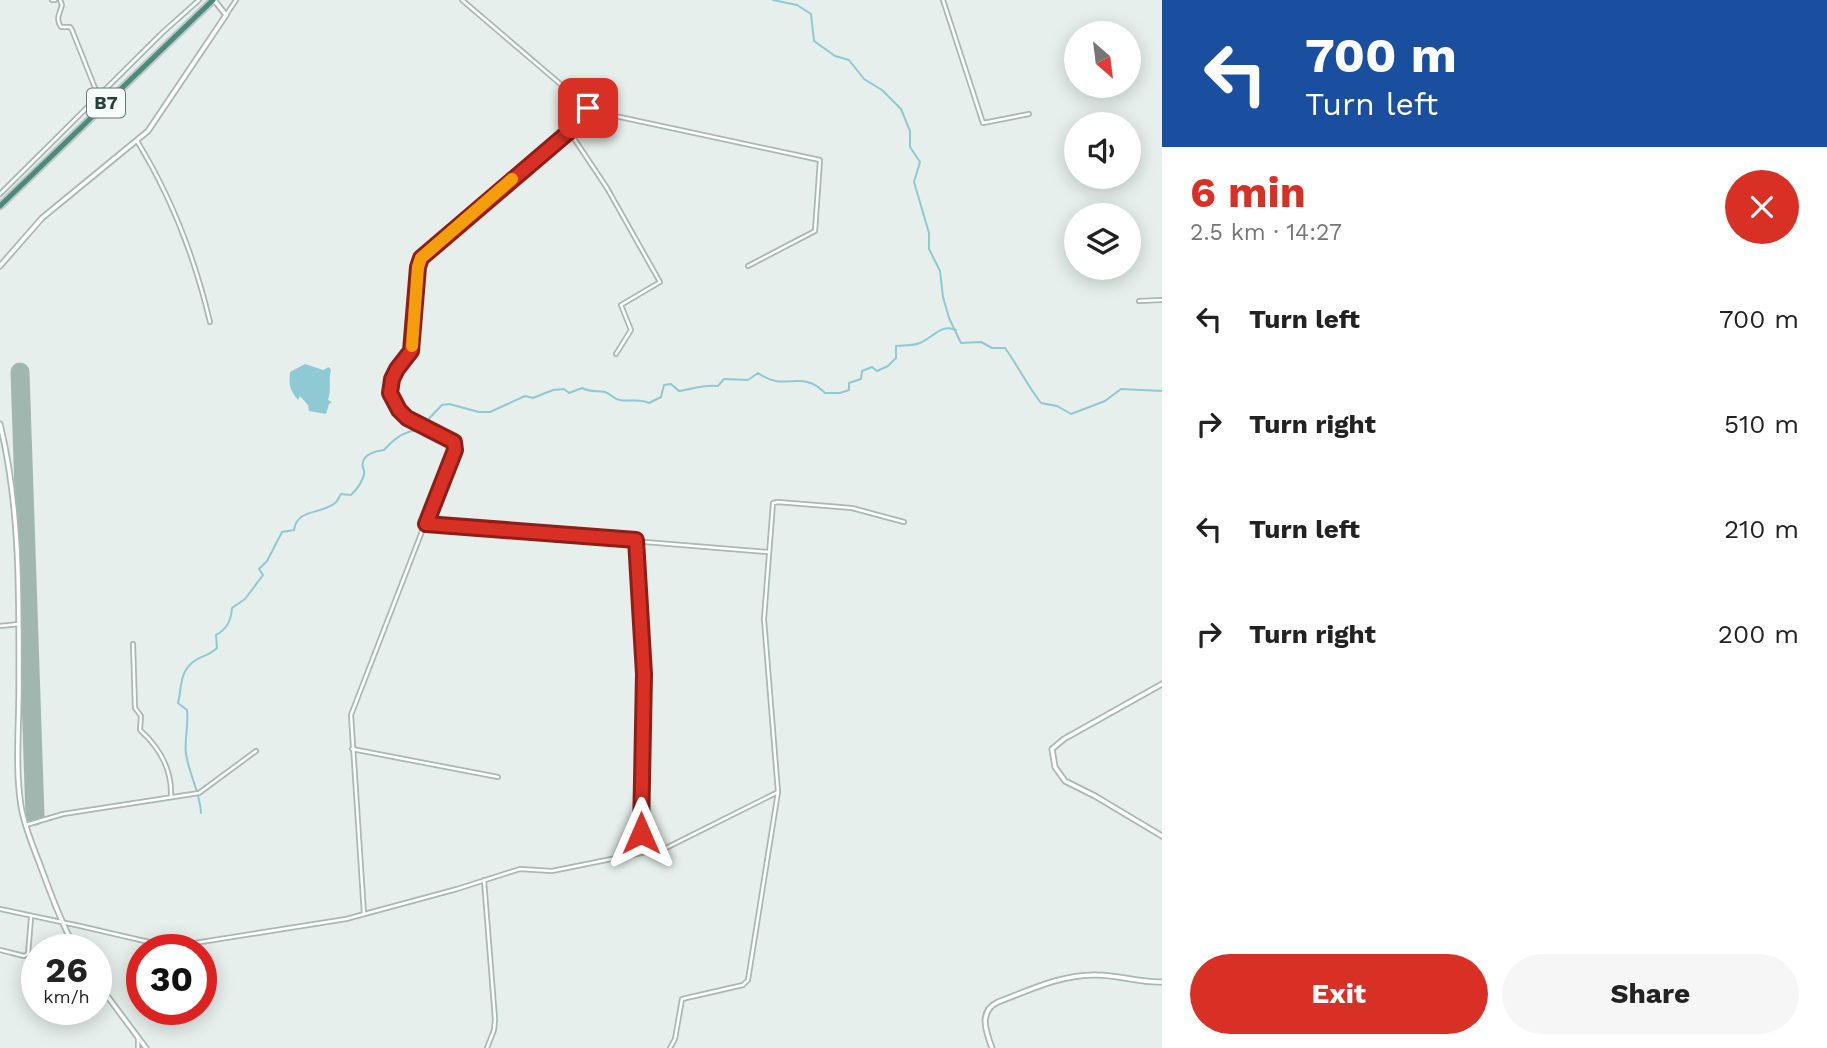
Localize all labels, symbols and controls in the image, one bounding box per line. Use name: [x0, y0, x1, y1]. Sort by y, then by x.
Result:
north arrow: [1064, 21, 1141, 98]
map controls: [1064, 21, 1141, 280]
text: 700 m: [1305, 26, 1457, 84]
icon: left: [1190, 28, 1281, 119]
pin: [558, 78, 618, 138]
text: Turn left: [1305, 85, 1438, 123]
road number: B7: [87, 88, 125, 118]
icon: arrive: [569, 89, 607, 127]
button: sound: [1064, 112, 1141, 189]
text: 6 min: [1190, 168, 1306, 217]
button: close: [1725, 170, 1799, 244]
button: layers: [1064, 203, 1141, 280]
text: 2.5 km · 14:27: [1190, 219, 1342, 246]
icon: left: [1190, 300, 1228, 338]
text: Turn left: [1249, 304, 1360, 334]
text: 700 m: [1719, 304, 1799, 334]
icon: right: [1190, 405, 1228, 443]
text: Turn right: [1249, 409, 1376, 439]
text: 510 m: [1724, 409, 1799, 439]
icon: left: [1190, 510, 1228, 548]
text: Turn left: [1249, 514, 1360, 544]
text: 210 m: [1724, 514, 1799, 544]
icon: right: [1190, 615, 1228, 653]
text: Turn right: [1249, 619, 1376, 649]
text: 200 m: [1718, 619, 1799, 649]
position arrow: [604, 796, 678, 870]
speed limit sign: 30: [126, 934, 217, 1025]
text: 26: [45, 949, 88, 991]
button: Exit: [1190, 954, 1488, 1034]
button: Share: [1502, 954, 1799, 1034]
text: km/h: [43, 986, 90, 1007]

